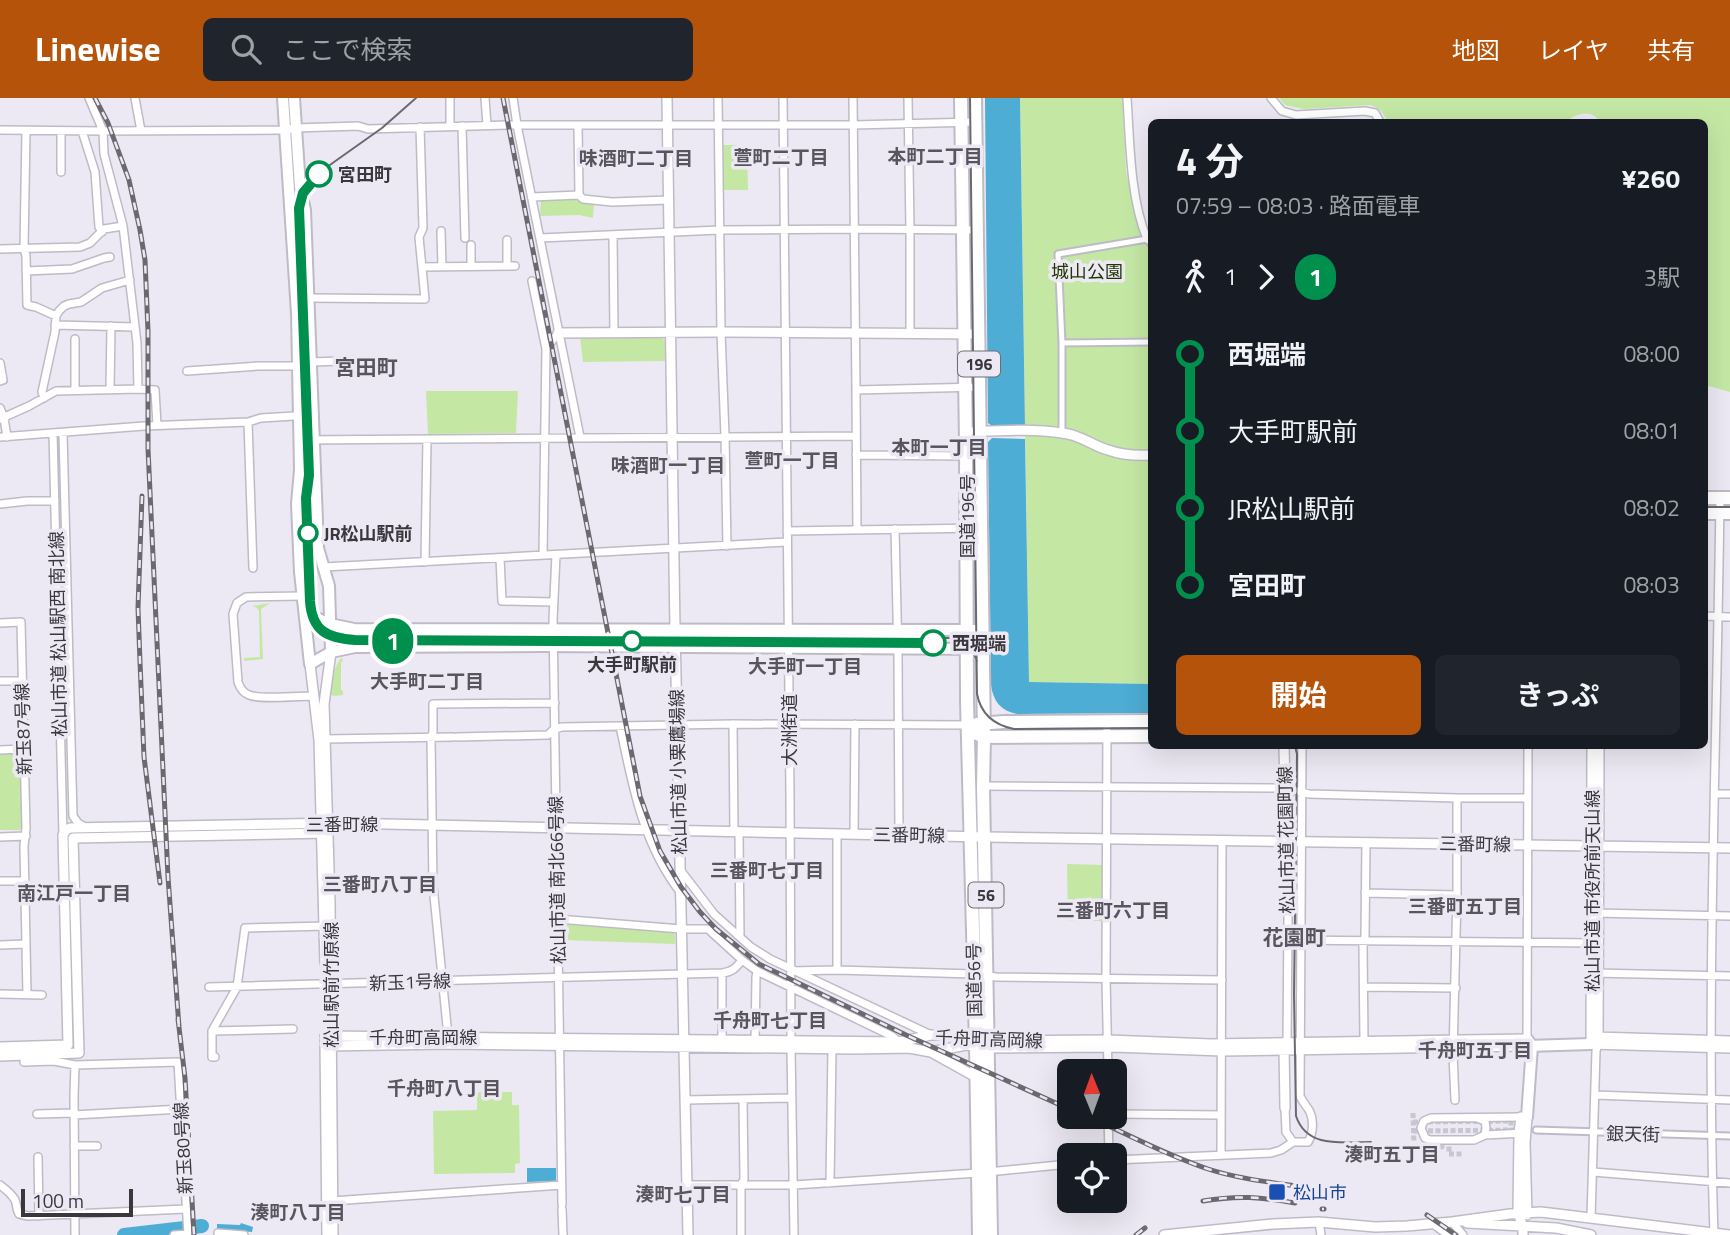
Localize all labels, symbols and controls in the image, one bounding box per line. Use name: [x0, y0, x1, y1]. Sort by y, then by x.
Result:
search box: [203, 18, 693, 81]
text: Linewise: [35, 24, 161, 74]
icon: search: [227, 30, 265, 68]
text: ここで検索: [283, 30, 413, 69]
text: 地図: [1452, 32, 1500, 68]
text: レイヤ: [1538, 32, 1609, 68]
text: 共有: [1647, 32, 1695, 68]
text: 4 分: [1176, 132, 1244, 190]
district label: 本町二丁目: [887, 141, 983, 170]
district label: 萱町二丁目: [733, 142, 829, 171]
district label: 味酒町二丁目: [579, 143, 693, 172]
text: ¥260: [1622, 159, 1680, 198]
marker: 宮田町: [306, 161, 332, 187]
place label: 宮田町: [338, 161, 392, 188]
text: 07:59 – 08:03 · 路面電車: [1176, 188, 1421, 223]
park label: 城山公園: [1051, 258, 1123, 285]
icon: walk: [1176, 258, 1214, 296]
icon: forward: [1247, 258, 1285, 296]
text: 1: [1224, 259, 1237, 294]
text: 1: [1309, 259, 1322, 295]
text: 3駅: [1644, 260, 1680, 295]
text: 西堀端: [1228, 335, 1306, 374]
text: 08:00: [1623, 336, 1680, 371]
district label: 宮田町: [335, 351, 398, 383]
road number: 196: [958, 352, 1000, 376]
text: 大手町駅前: [1228, 412, 1358, 451]
text: 08:01: [1623, 413, 1680, 448]
district label: 本町一丁目: [891, 432, 987, 461]
district label: 萱町一丁目: [744, 445, 840, 474]
district label: 味酒町一丁目: [611, 450, 725, 479]
street label: 国道196号: [954, 474, 981, 558]
text: JR松山駅前: [1228, 489, 1356, 528]
text: 08:02: [1623, 490, 1680, 525]
place label: JR松山駅前: [324, 520, 413, 547]
marker: JR松山駅前: [298, 523, 318, 543]
street label: 松山市道 松山駅西 南北線: [43, 531, 73, 737]
text: 宮田町: [1228, 566, 1306, 605]
text: 08:03: [1623, 567, 1680, 602]
line badge: 1: [370, 618, 416, 664]
text: 1: [386, 623, 400, 659]
marker: 西堀端: [920, 630, 946, 656]
place label: 西堀端: [952, 630, 1006, 657]
marker: 大手町駅前: [622, 631, 642, 651]
place label: 大手町駅前: [587, 651, 677, 678]
district label: 大手町一丁目: [748, 651, 862, 680]
button: 開始: [1176, 655, 1421, 735]
button: きっぷ: [1435, 655, 1680, 735]
district label: 大手町二丁目: [370, 666, 484, 695]
street label: 新玉87号線: [8, 682, 38, 776]
street label: 松山市道 小栗鷹場線: [663, 689, 693, 855]
street label: 大洲街道: [776, 694, 803, 766]
street label: 松山市道 花園町線: [1271, 766, 1301, 914]
street label: 松山市道 市役所前天山線: [1579, 790, 1606, 992]
street label: 松山市道 南北66号線: [542, 796, 572, 964]
street label: 三番町線: [306, 811, 378, 838]
street label: 三番町線: [873, 821, 945, 849]
street label: 三番町線: [1439, 830, 1511, 858]
district label: 三番町七丁目: [710, 855, 824, 884]
district label: 三番町八丁目: [323, 869, 437, 898]
district label: 南江戸一丁目: [17, 878, 131, 907]
road number: 56: [968, 882, 1004, 908]
district label: 三番町五丁目: [1408, 891, 1522, 920]
district label: 三番町六丁目: [1056, 895, 1170, 924]
district label: 花園町: [1263, 921, 1326, 953]
street label: 松山駅前竹原線: [318, 922, 345, 1048]
street label: 国道56号: [960, 943, 988, 1017]
street label: 新玉1号線: [369, 967, 451, 997]
district label: 千舟町七丁目: [713, 1005, 827, 1034]
street label: 千舟町高岡線: [369, 1024, 477, 1051]
street label: 千舟町高岡線: [935, 1024, 1043, 1054]
district label: 千舟町五丁目: [1418, 1035, 1532, 1064]
north arrow: [1057, 1059, 1127, 1129]
map controls: [1057, 1059, 1127, 1213]
district label: 千舟町八丁目: [387, 1073, 501, 1102]
street label: 新玉80号線: [167, 1101, 199, 1195]
street label: 銀天街: [1606, 1120, 1660, 1148]
district label: 湊町五丁目: [1344, 1139, 1440, 1168]
button: locate: [1057, 1143, 1127, 1213]
district label: 湊町七丁目: [635, 1179, 731, 1208]
place label: 松山市: [1293, 1179, 1347, 1206]
marker: 松山市: [1267, 1182, 1287, 1202]
scale bar: [21, 1186, 133, 1218]
text: 100 m: [32, 1186, 84, 1215]
district label: 湊町八丁目: [250, 1197, 346, 1226]

